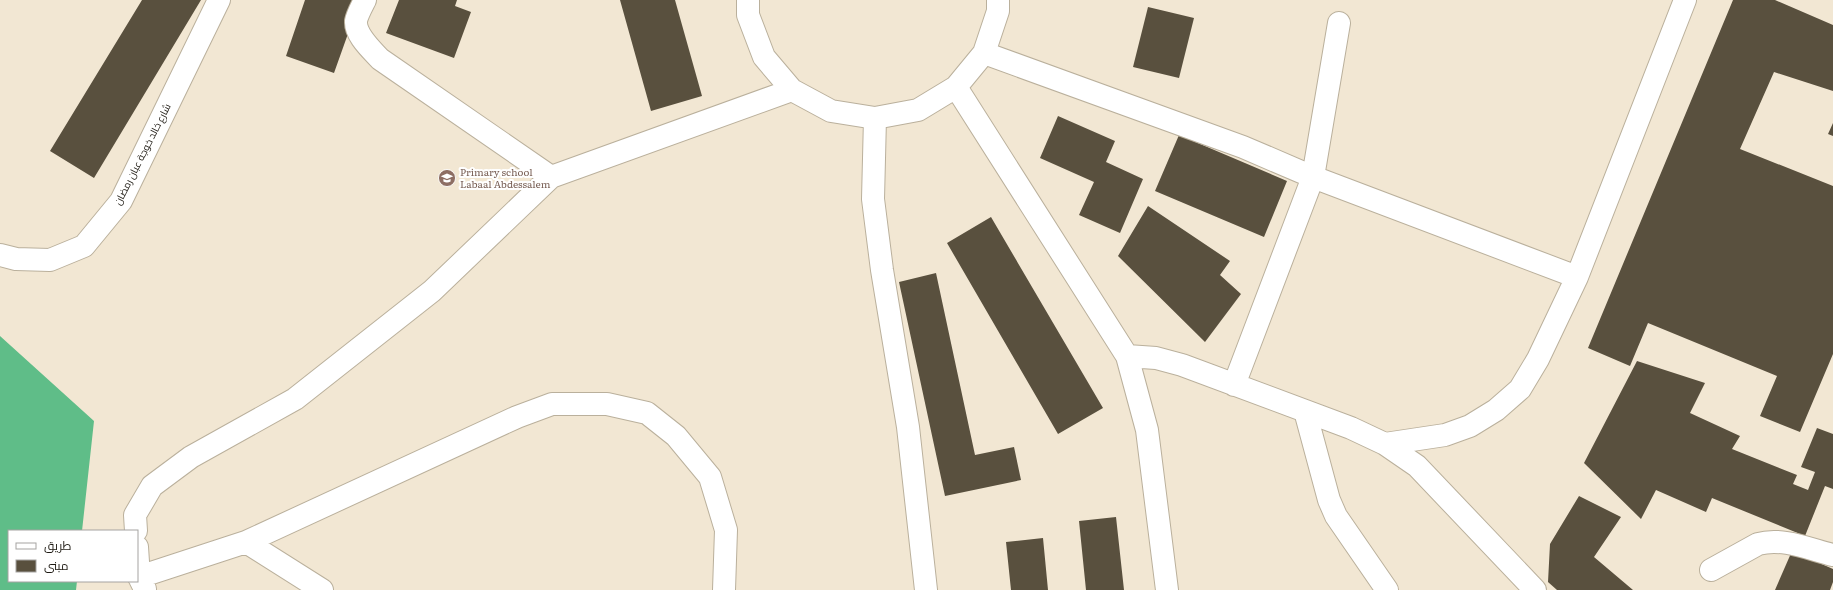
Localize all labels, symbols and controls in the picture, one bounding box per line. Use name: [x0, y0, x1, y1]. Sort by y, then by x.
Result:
street label: شارع خالد خوجة عبان رمضان: [109, 100, 174, 207]
place label: Primary school Labaal Abdessalem: [460, 164, 551, 191]
school or university icon: Primary school Labaal Abdessalem: [437, 168, 457, 188]
legend: [8, 530, 138, 582]
text: طريق: [44, 536, 72, 554]
text: مبنى: [44, 556, 69, 574]

